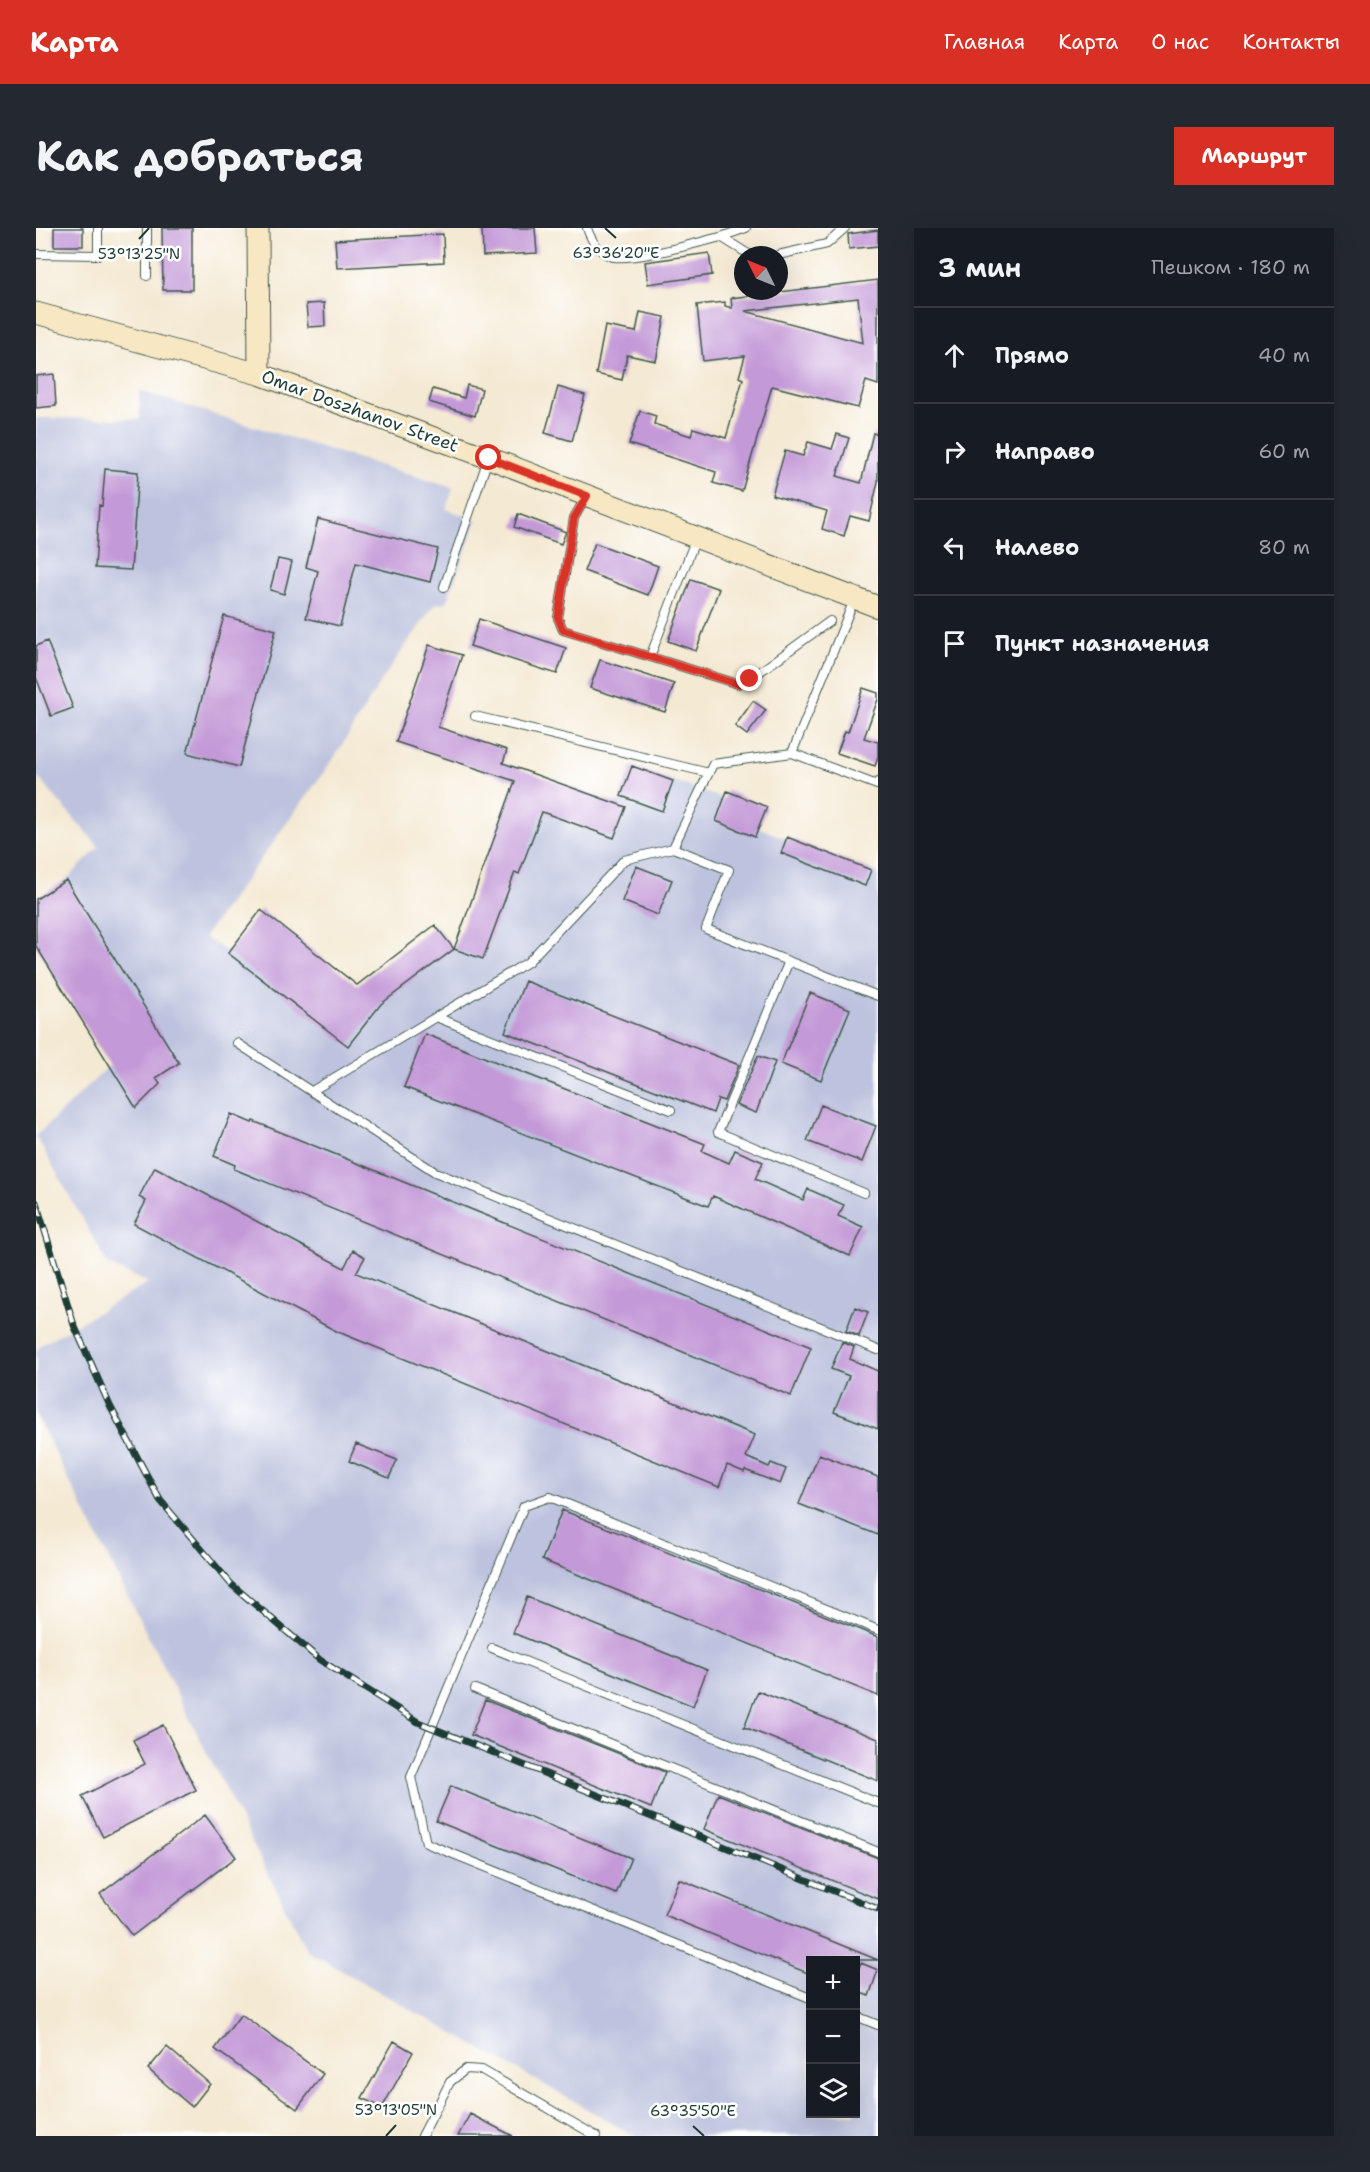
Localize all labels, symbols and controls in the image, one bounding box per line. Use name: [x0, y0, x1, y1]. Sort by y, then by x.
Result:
text: Карта: [30, 23, 119, 61]
text: Главная: [944, 28, 1025, 56]
text: Карта: [1058, 28, 1118, 56]
text: О нас: [1151, 28, 1209, 56]
text: Контакты: [1242, 28, 1340, 56]
button: Маршрут: [1174, 127, 1334, 185]
text: Как добраться: [36, 128, 364, 184]
text: 63°36'20"E: [573, 243, 659, 263]
text: 53°13'25"N: [98, 244, 180, 264]
north arrow: [734, 246, 788, 300]
text: 3 мин: [938, 250, 1021, 285]
text: Пешком · 180 m: [1151, 254, 1310, 280]
icon: ahead: [938, 339, 971, 372]
text: Прямо: [995, 341, 1069, 370]
text: 40 m: [1258, 342, 1310, 368]
street label: Omar Doszhanov Street: [258, 364, 462, 458]
icon: right: [938, 435, 971, 468]
text: Направо: [995, 437, 1095, 466]
text: 60 m: [1258, 438, 1310, 464]
route start: [475, 444, 501, 470]
icon: left: [938, 531, 971, 564]
text: Налево: [995, 533, 1079, 562]
text: 80 m: [1258, 534, 1310, 560]
icon: arrive: [938, 627, 971, 660]
text: Пункт назначения: [995, 629, 1209, 658]
route end: [736, 665, 762, 691]
map controls: [806, 1956, 860, 2118]
button: +: [806, 1956, 860, 2010]
button: −: [806, 2010, 860, 2064]
button: layers: [806, 2064, 860, 2118]
text: 53°13'05"N: [355, 2100, 437, 2120]
text: 63°35'50"E: [650, 2101, 736, 2121]

